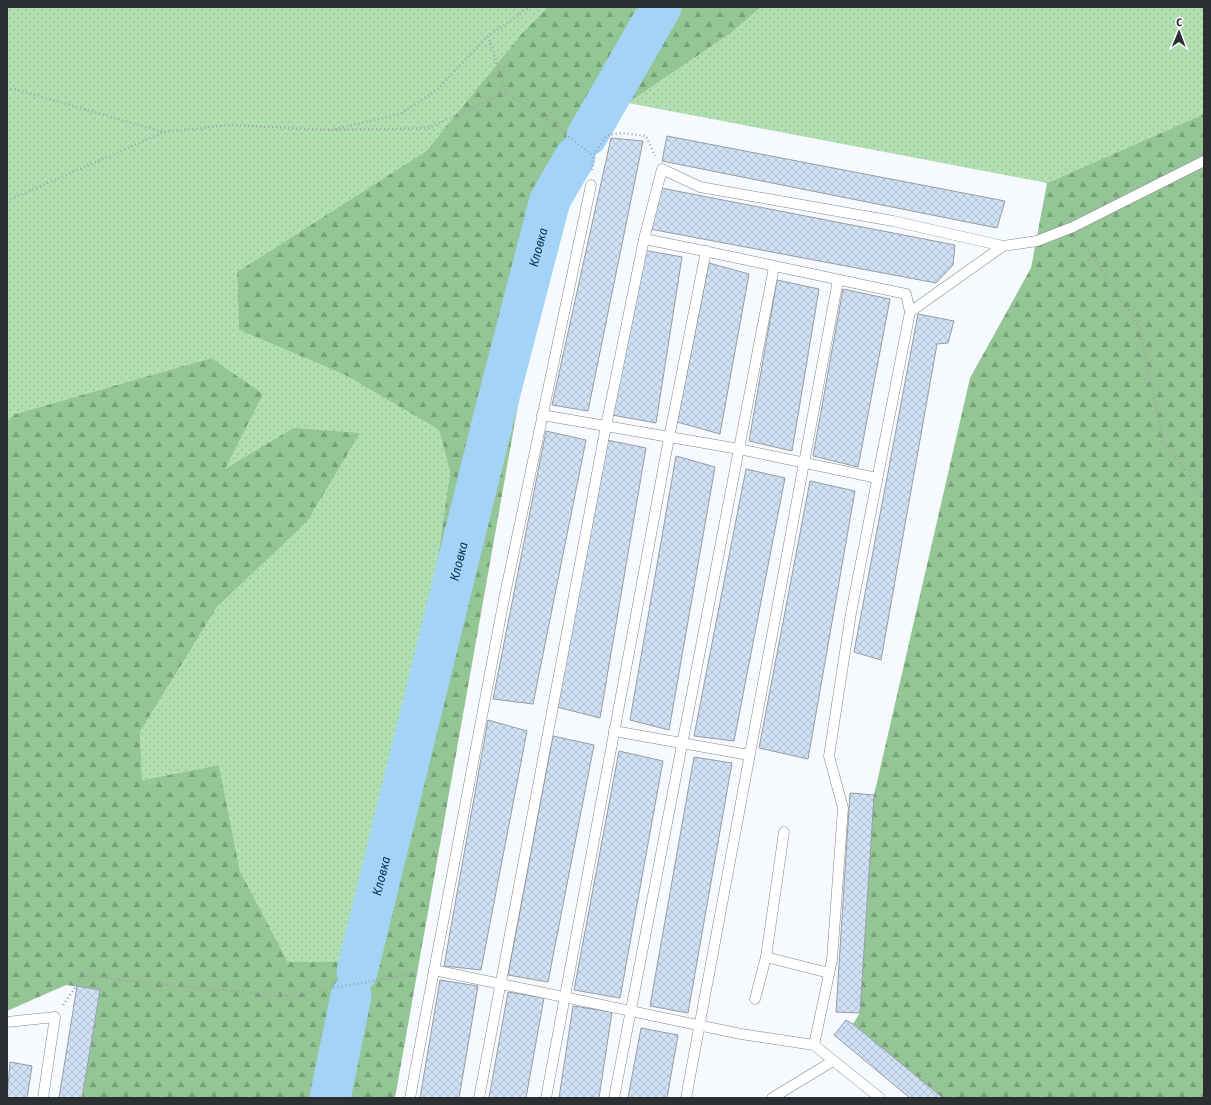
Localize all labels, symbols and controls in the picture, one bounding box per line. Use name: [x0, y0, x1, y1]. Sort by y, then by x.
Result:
north arrow: [1159, 12, 1199, 52]
text: С: [1176, 16, 1182, 29]
water label: Кловка: [526, 226, 551, 268]
water label: Кловка: [447, 540, 471, 583]
water label: Кловка: [369, 855, 393, 897]

